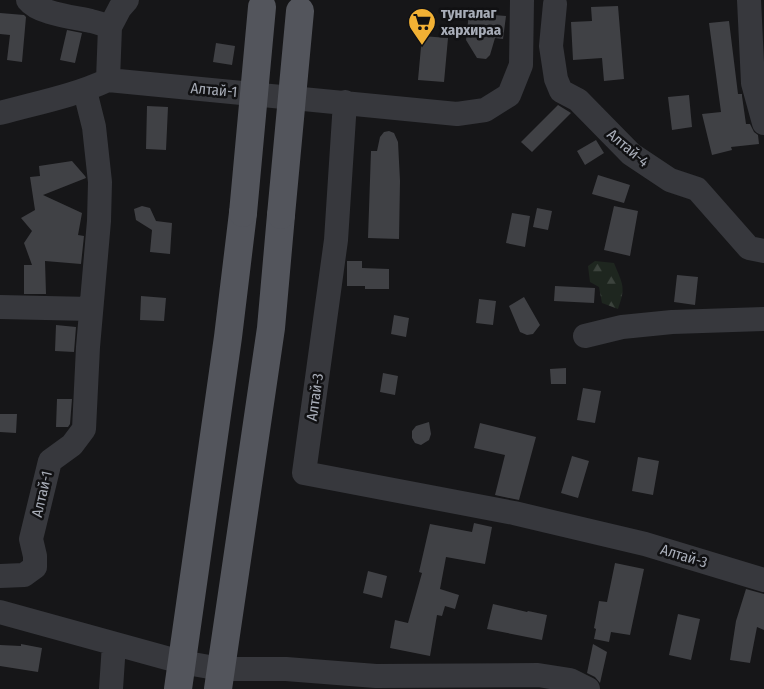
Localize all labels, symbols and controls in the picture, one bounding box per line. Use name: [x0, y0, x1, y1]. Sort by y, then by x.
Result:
place label: тунгалаг хархираа: [440, 4, 502, 39]
supermarket icon: тунгалаг хархираа: [407, 7, 437, 46]
street label: Алтай-1: [190, 79, 238, 101]
street label: Алтай-4: [603, 125, 653, 171]
street label: Алтай-3: [303, 372, 327, 422]
street label: Алтай-1: [28, 469, 56, 519]
street label: Алтай-3: [658, 540, 710, 572]

